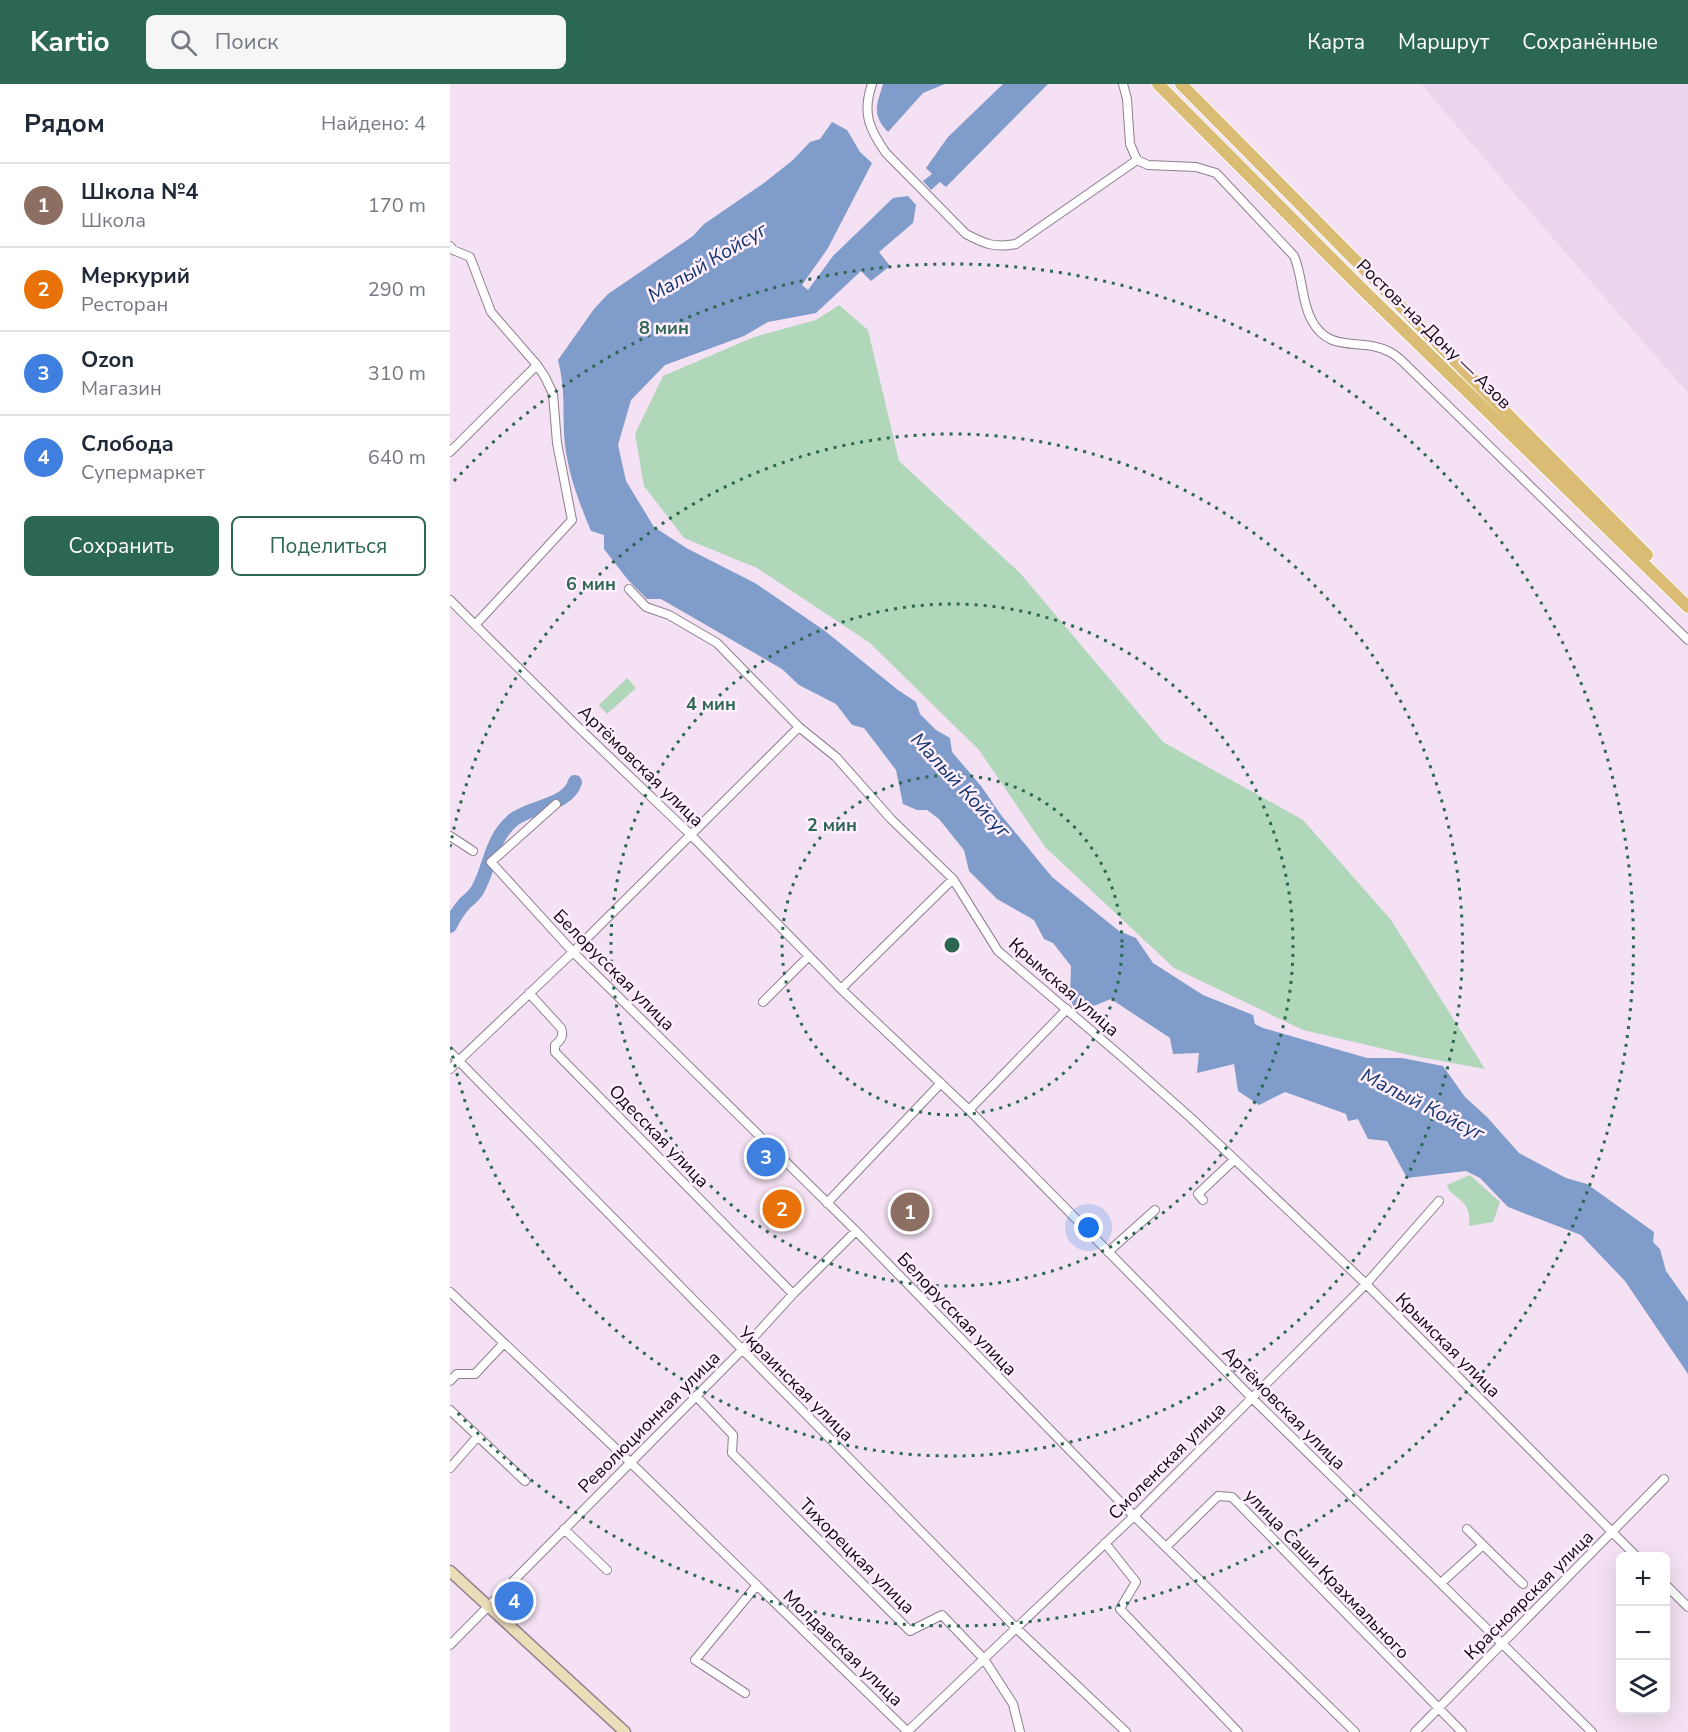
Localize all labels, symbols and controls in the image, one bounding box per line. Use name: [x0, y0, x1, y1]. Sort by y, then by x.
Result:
search box: [146, 15, 566, 69]
text: Kartio: [30, 23, 110, 61]
icon: search: [167, 26, 200, 59]
text: Поиск: [215, 27, 279, 57]
text: Карта: [1307, 28, 1365, 56]
text: Маршрут: [1398, 28, 1489, 56]
text: Сохранённые: [1522, 28, 1658, 56]
text: Рядом: [24, 106, 105, 141]
text: Найдено: 4: [321, 110, 426, 137]
text: Школа №4: [81, 177, 198, 207]
text: 1: [38, 192, 50, 219]
text: 170 m: [368, 192, 426, 219]
text: Школа: [81, 207, 146, 234]
water label: Малый Койсуг: [642, 215, 773, 309]
street label: Ростов-на-Дону — Азов: [1351, 254, 1517, 414]
text: Меркурий: [81, 261, 190, 291]
text: 2: [38, 276, 50, 303]
text: 290 m: [368, 276, 426, 303]
text: Ресторан: [81, 291, 168, 318]
text: 8 мин: [639, 316, 689, 340]
text: Ozon: [81, 345, 134, 375]
text: 3: [38, 360, 50, 387]
text: 310 m: [368, 360, 426, 387]
text: Магазин: [81, 375, 162, 402]
text: Слобода: [81, 429, 174, 459]
text: 4: [38, 444, 50, 471]
text: 640 m: [368, 444, 426, 471]
text: Супермаркет: [81, 459, 205, 486]
button: Сохранить: [24, 516, 219, 576]
button: Поделиться: [231, 516, 426, 576]
text: 6 мин: [566, 572, 616, 596]
text: 4 мин: [686, 692, 736, 716]
street label: Артёмовская улица: [573, 700, 709, 832]
water label: Малый Койсуг: [905, 727, 1017, 845]
text: 2 мин: [807, 813, 857, 837]
street label: Белорусская улица: [548, 904, 680, 1036]
street label: Крымская улица: [1004, 932, 1124, 1042]
centre of rings: [942, 935, 962, 955]
water label: Малый Койсуг: [1356, 1062, 1490, 1148]
street label: Одесская улица: [604, 1079, 714, 1193]
pin: 3: [746, 1134, 786, 1180]
pin: 2: [762, 1186, 802, 1232]
pin: 1: [890, 1190, 930, 1234]
your location: [1074, 1213, 1103, 1242]
street label: Белорусская улица: [892, 1247, 1022, 1381]
street label: Крымская улица: [1390, 1287, 1506, 1403]
street label: Украинская улица: [732, 1320, 859, 1447]
street label: Артёмовская улица: [1217, 1341, 1351, 1475]
street label: Революционная улица: [573, 1346, 725, 1498]
street label: Смоленская улица: [1103, 1397, 1231, 1525]
street label: улица Саши Крахмального: [1239, 1484, 1415, 1664]
street label: Тихорецкая улица: [794, 1493, 920, 1619]
street label: Красноярская улица: [1459, 1525, 1599, 1665]
map controls: [1616, 1552, 1670, 1714]
button: +: [1616, 1552, 1670, 1606]
pin: 4: [494, 1578, 534, 1624]
street label: Молдавская улица: [778, 1584, 908, 1712]
button: −: [1616, 1606, 1670, 1660]
button: layers: [1616, 1660, 1670, 1714]

